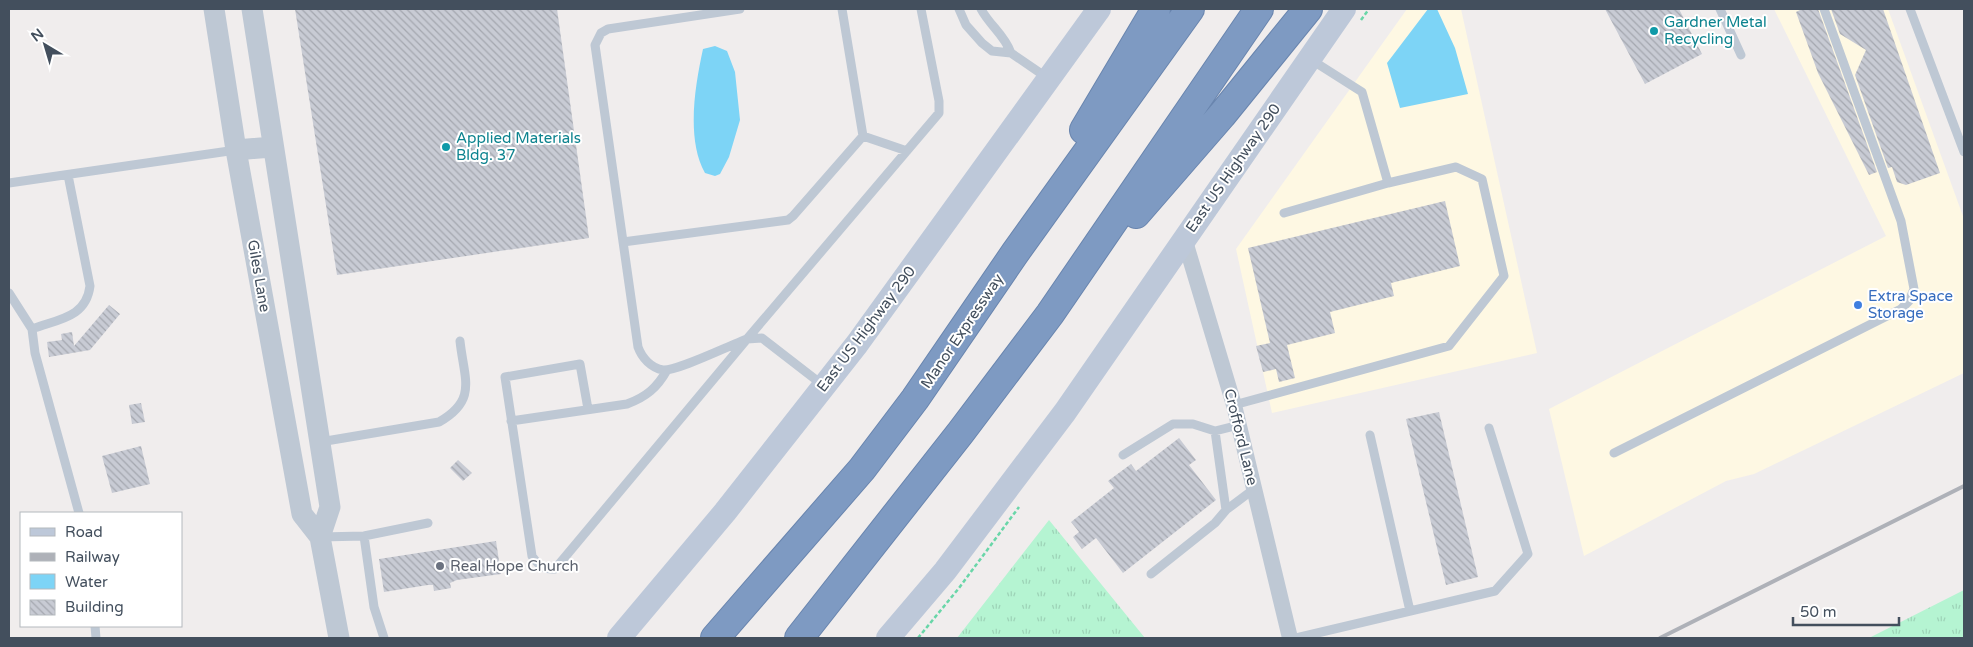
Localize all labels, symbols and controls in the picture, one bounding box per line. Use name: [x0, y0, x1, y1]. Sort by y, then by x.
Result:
place label: Gardner Metal Recycling: [1664, 13, 1767, 48]
north arrow: [20, 20, 70, 70]
text: N: [28, 25, 47, 45]
marker: Gardner Metal Recycling: [1648, 25, 1660, 37]
street label: East US Highway 290: [1182, 100, 1284, 236]
place label: Applied Materials Bldg. 37: [456, 129, 581, 164]
marker: Applied Materials Bldg. 37: [440, 141, 452, 153]
street label: Giles Lane: [244, 238, 274, 314]
street label: East US Highway 290: [813, 263, 919, 395]
street label: Manor Expressway: [917, 270, 1007, 392]
place label: Extra Space Storage: [1868, 287, 1953, 322]
marker: Extra Space Storage: [1852, 299, 1864, 311]
street label: Crofford Lane: [1220, 387, 1262, 487]
legend: [20, 512, 182, 627]
text: Road: [65, 523, 103, 541]
text: Railway: [65, 548, 120, 566]
place label: Real Hope Church: [450, 557, 579, 575]
marker: Real Hope Church: [434, 560, 446, 572]
text: Water: [65, 573, 108, 591]
scale bar: [1793, 594, 1899, 626]
text: Building: [65, 598, 124, 616]
text: 50 m: [1800, 603, 1837, 621]

